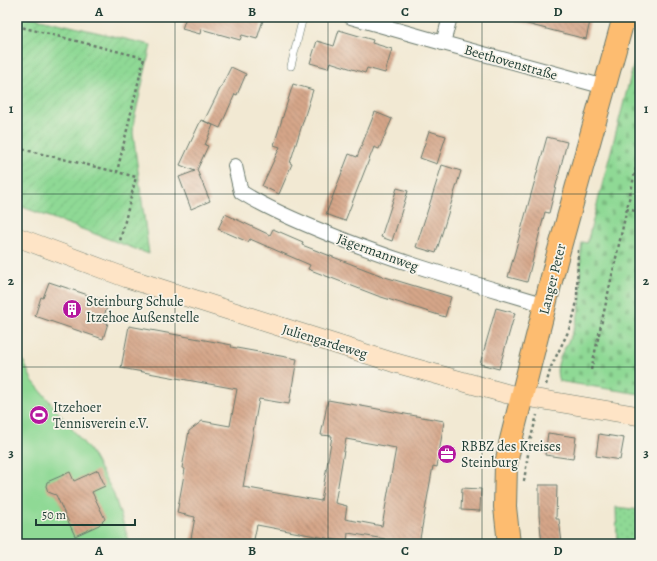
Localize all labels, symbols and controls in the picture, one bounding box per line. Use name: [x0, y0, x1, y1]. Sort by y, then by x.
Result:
text: A: [94, 3, 104, 20]
text: B: [248, 3, 256, 20]
text: C: [401, 3, 409, 20]
text: D: [553, 3, 563, 20]
street label: Beethovenstraße: [462, 40, 560, 85]
text: 1: [9, 100, 14, 117]
text: 1: [644, 100, 649, 117]
street label: Jägermannweg: [334, 229, 421, 276]
street label: Langer Peter: [535, 241, 571, 317]
text: 2: [8, 272, 15, 289]
text: 2: [643, 272, 650, 289]
place label: Steinburg Schule Itzehoe Außenstelle: [86, 292, 199, 327]
building icon: Steinburg Schule Itzehoe Außenstelle: [61, 298, 83, 320]
street label: Juliengardeweg: [280, 319, 370, 363]
place label: Itzehoer Tennisverein e.V.: [53, 398, 149, 433]
sports icon: Itzehoer Tennisverein e.V.: [28, 404, 50, 426]
place label: RBBZ des Kreises Steinburg: [461, 437, 561, 472]
office icon: RBBZ des Kreises Steinburg: [436, 443, 458, 465]
text: 3: [8, 444, 14, 461]
text: 3: [643, 444, 649, 461]
scale bar: [36, 501, 135, 527]
text: 50 m: [42, 507, 66, 523]
text: A: [94, 542, 104, 559]
text: B: [248, 542, 256, 559]
text: C: [401, 542, 409, 559]
text: D: [553, 542, 563, 559]

